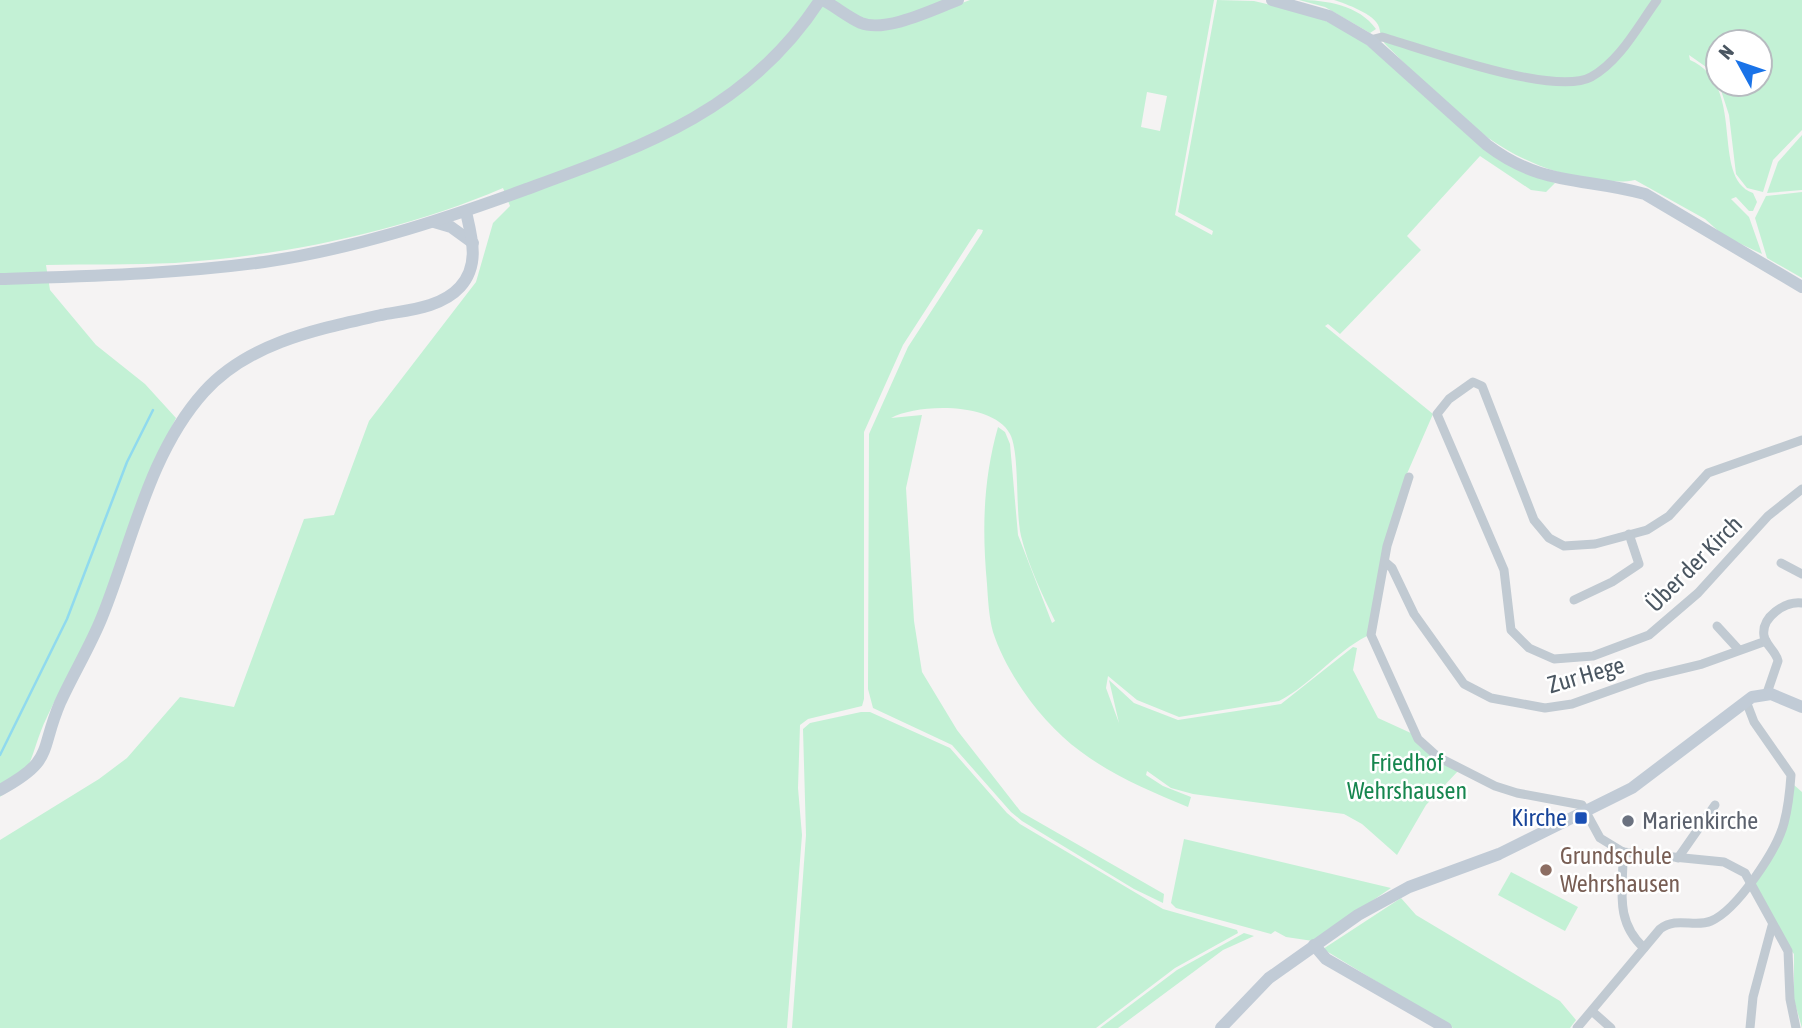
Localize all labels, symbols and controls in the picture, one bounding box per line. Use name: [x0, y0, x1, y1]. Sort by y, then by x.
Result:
north arrow: [1704, 28, 1774, 98]
text: N: [1714, 41, 1738, 63]
street label: Über der Kirch: [1640, 510, 1747, 617]
street label: Zur Hege: [1544, 651, 1627, 698]
park label: Friedhof Wehrshausen: [1347, 749, 1467, 804]
place label: Kirche: [1511, 804, 1567, 831]
place label: Marienkirche: [1642, 807, 1758, 834]
marker: Kirche: [1573, 810, 1589, 826]
marker: Marienkirche: [1620, 813, 1636, 829]
place label: Grundschule Wehrshausen: [1560, 842, 1680, 897]
marker: Grundschule Wehrshausen: [1538, 862, 1554, 878]

